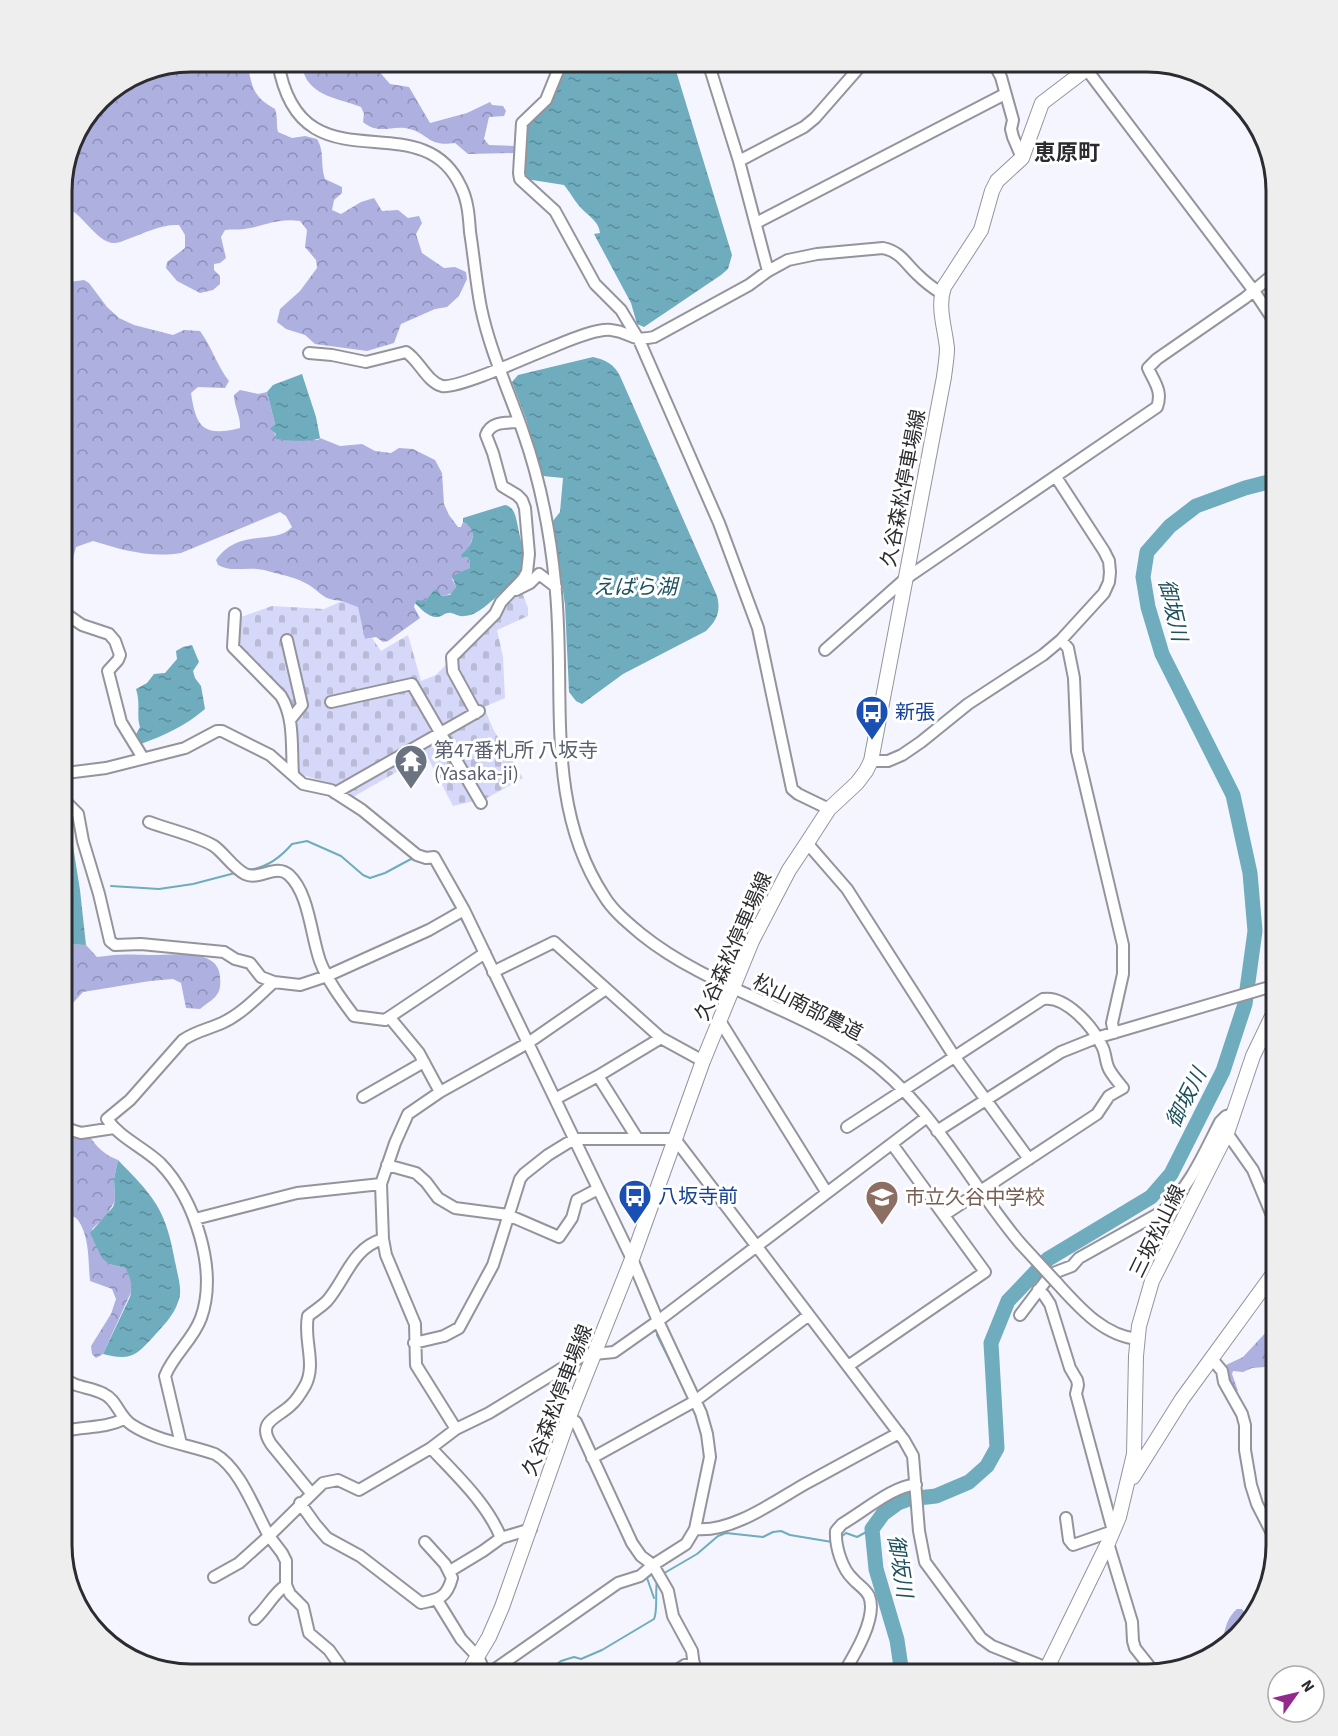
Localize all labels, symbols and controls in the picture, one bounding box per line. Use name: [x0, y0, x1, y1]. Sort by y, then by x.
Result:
district label: 恵原町: [1034, 137, 1100, 169]
street label: 久谷森松停車場線: [875, 407, 933, 569]
water label: えばら湖: [593, 572, 680, 602]
water label: 御坂川: [1151, 576, 1195, 646]
bus stop icon: 新張: [854, 694, 890, 741]
place label: 新張: [895, 699, 935, 727]
place label: 第47番札所 八坂寺 (Yasaka-ji): [434, 737, 598, 788]
temple icon: 第47番札所 八坂寺 (Yasaka-ji): [393, 743, 429, 790]
street label: 久谷森松停車場線: [689, 868, 779, 1025]
street label: 松山南部農道: [748, 968, 867, 1048]
water label: 御坂川: [1158, 1061, 1215, 1133]
bus stop icon: 八坂寺前: [617, 1178, 653, 1225]
school or university icon: 市立久谷中学校: [864, 1179, 900, 1226]
street label: 三坂松山線: [1123, 1180, 1192, 1283]
place label: 八坂寺前: [658, 1183, 738, 1211]
place label: 市立久谷中学校: [905, 1184, 1045, 1212]
street label: 久谷森松停車場線: [516, 1321, 600, 1480]
water label: 御坂川: [880, 1533, 920, 1601]
north arrow: [1266, 1664, 1326, 1724]
text: N: [1296, 1676, 1320, 1697]

